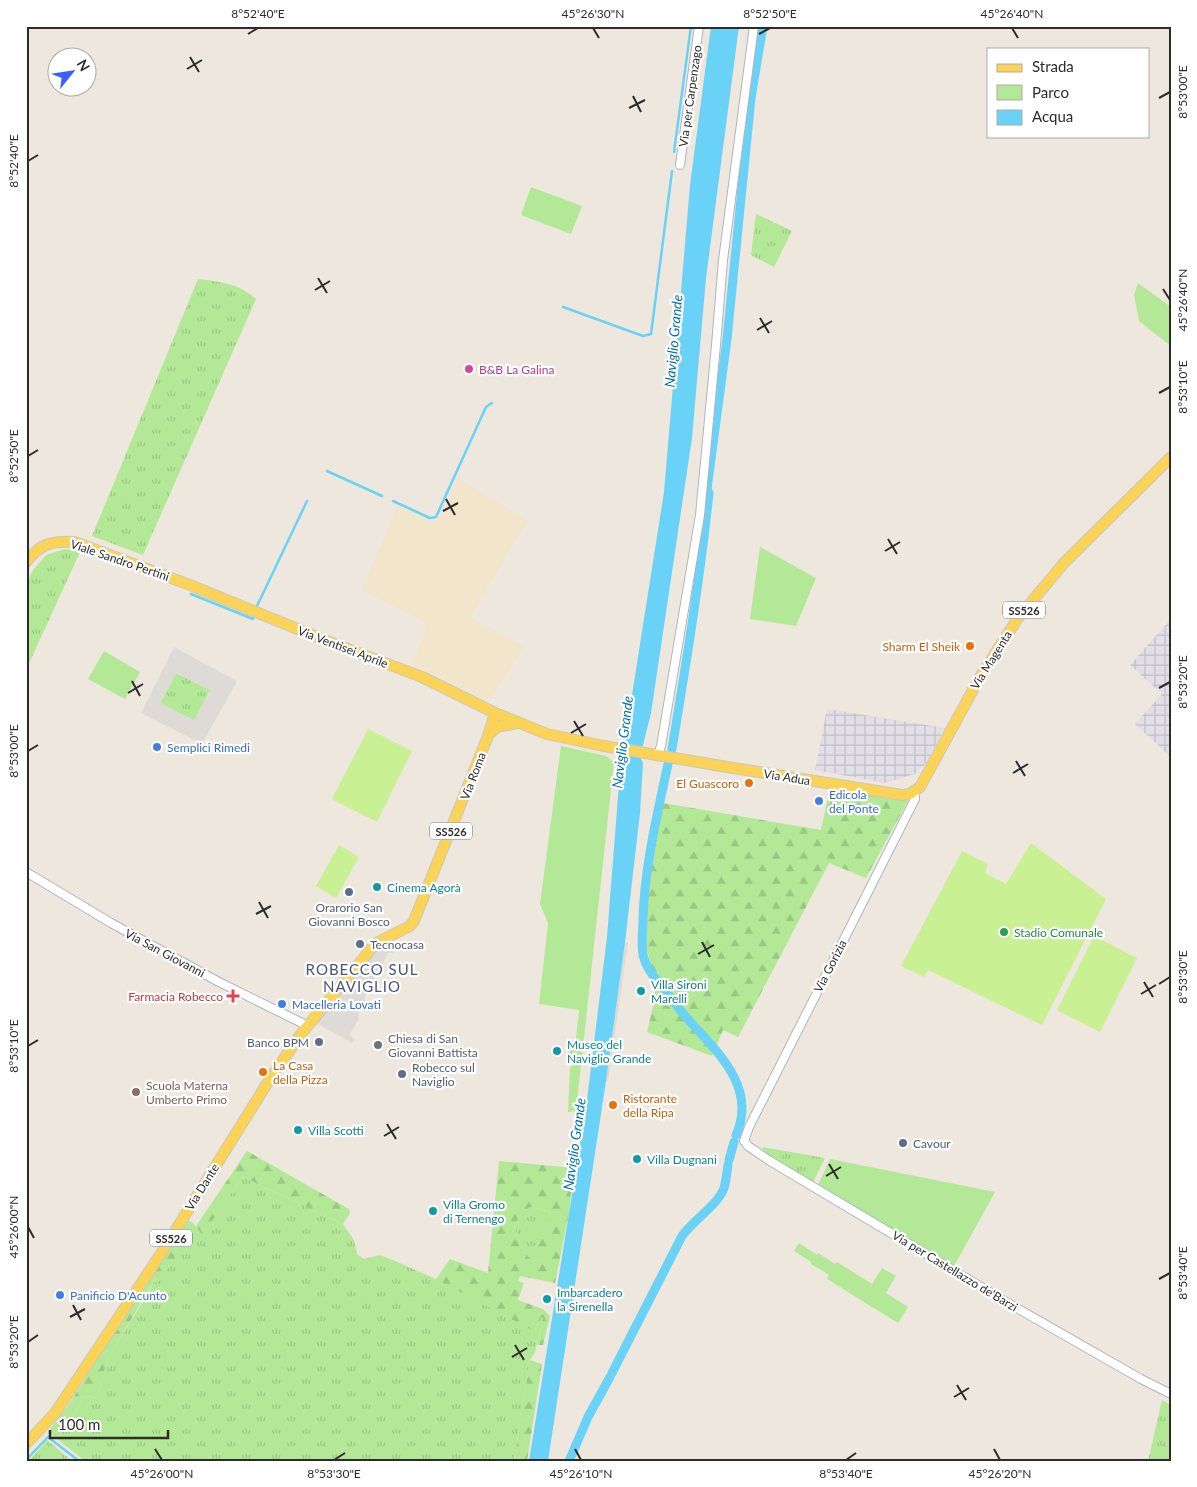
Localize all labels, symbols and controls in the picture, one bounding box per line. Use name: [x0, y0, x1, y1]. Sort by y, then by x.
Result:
text: 8°52'40"E: [231, 6, 285, 21]
text: 45°26'30"N: [562, 6, 624, 21]
text: 8°52'50"E: [743, 6, 797, 21]
text: 45°26'40"N: [981, 6, 1043, 21]
street label: Via per Carpenzago: [675, 44, 705, 148]
north arrow: [48, 48, 98, 98]
legend: [987, 48, 1150, 138]
text: N: [74, 56, 94, 74]
text: Strada: [1032, 57, 1074, 75]
text: 8°53'00"E: [1175, 65, 1190, 119]
text: Parco: [1032, 83, 1069, 101]
text: Acqua: [1032, 107, 1073, 125]
text: 8°52'40"E: [6, 134, 21, 188]
text: 45°26'40"N: [1175, 269, 1190, 331]
water label: Naviglio Grande: [660, 294, 686, 388]
text: 8°53'10"E: [1175, 360, 1190, 414]
place label: B&B La Galina: [479, 362, 554, 377]
marker: B&B La Galina: [463, 363, 475, 375]
text: 8°52'50"E: [6, 429, 21, 483]
street label: Viale Sandro Pertini: [69, 536, 172, 584]
road number: SS526: [1003, 602, 1045, 618]
street label: Via Ventisei Aprile: [296, 623, 390, 671]
street label: Via Magenta: [967, 628, 1015, 692]
place label: Sharm El Sheik: [882, 639, 961, 654]
marker: Sharm El Sheik: [964, 640, 976, 652]
text: 8°53'20"E: [1175, 655, 1190, 709]
water label: Naviglio Grande: [608, 695, 636, 789]
text: 8°53'00"E: [6, 724, 21, 778]
place label: Semplici Rimedi: [167, 740, 250, 755]
marker: Semplici Rimedi: [151, 741, 163, 753]
street label: Via Roma: [457, 750, 489, 802]
street label: Via Adua: [763, 766, 811, 788]
place label: El Guascoro: [676, 776, 739, 791]
marker: El Guascoro: [743, 777, 755, 789]
place label: Edicola del Ponte: [829, 787, 879, 816]
marker: Edicola del Ponte: [813, 795, 825, 807]
road number: SS526: [430, 822, 472, 839]
place label: Cinema Agorà: [387, 880, 461, 895]
marker: Cinema Agorà: [371, 881, 383, 893]
marker: Orarorio San Giovanni Bosco: [343, 886, 355, 898]
place label: Orarorio San Giovanni Bosco: [308, 900, 390, 929]
place label: Stadio Comunale: [1014, 925, 1103, 940]
street label: Via San Giovanni: [122, 926, 208, 981]
marker: Stadio Comunale: [998, 926, 1010, 938]
place label: Tecnocasa: [370, 937, 424, 952]
street label: Via Gorizia: [810, 937, 850, 995]
marker: Tecnocasa: [354, 938, 366, 950]
text: 8°53'30"E: [1175, 950, 1190, 1004]
district label: ROBECCO SUL NAVIGLIO: [306, 960, 418, 995]
place label: Villa Sironi Marelli: [651, 977, 707, 1006]
marker: Villa Sironi Marelli: [635, 985, 647, 997]
place label: Farmacia Robecco: [128, 989, 223, 1004]
marker: Farmacia Robecco: [227, 990, 239, 1002]
place label: Macelleria Lovati: [292, 997, 381, 1012]
marker: Macelleria Lovati: [276, 998, 288, 1010]
text: 8°53'10"E: [6, 1019, 21, 1073]
place label: Chiesa di San Giovanni Battista: [388, 1031, 478, 1060]
place label: Banco BPM: [247, 1035, 309, 1050]
marker: Banco BPM: [313, 1036, 325, 1048]
place label: Museo del Naviglio Grande: [567, 1037, 651, 1066]
marker: Chiesa di San Giovanni Battista: [372, 1039, 384, 1051]
marker: Museo del Naviglio Grande: [551, 1045, 563, 1057]
place label: La Casa della Pizza: [273, 1058, 328, 1087]
place label: Robecco sul Naviglio: [412, 1060, 475, 1089]
marker: La Casa della Pizza: [257, 1066, 269, 1078]
marker: Robecco sul Naviglio: [396, 1068, 408, 1080]
place label: Scuola Materna Umberto Primo: [146, 1078, 228, 1107]
marker: Scuola Materna Umberto Primo: [130, 1086, 142, 1098]
place label: Ristorante della Ripa: [623, 1091, 677, 1120]
water label: Naviglio Grande: [559, 1096, 589, 1191]
marker: Ristorante della Ripa: [607, 1099, 619, 1111]
place label: Villa Scotti: [308, 1123, 364, 1138]
marker: Villa Scotti: [292, 1124, 304, 1136]
place label: Cavour: [913, 1136, 951, 1151]
marker: Cavour: [897, 1137, 909, 1149]
place label: Villa Dugnani: [647, 1152, 717, 1167]
marker: Villa Dugnani: [631, 1153, 643, 1165]
street label: Via Dante: [182, 1161, 222, 1213]
text: 45°26'00"N: [6, 1196, 21, 1258]
place label: Villa Gromo di Ternengo: [443, 1197, 505, 1226]
marker: Villa Gromo di Ternengo: [427, 1205, 439, 1217]
street label: Via per Castellazzo de'Barzi: [889, 1228, 1021, 1315]
road number: SS526: [150, 1230, 192, 1246]
text: 8°53'40"E: [1175, 1246, 1190, 1300]
place label: Imbarcadero la Sirenella: [557, 1285, 623, 1314]
place label: Panificio D'Acunto: [70, 1288, 167, 1303]
marker: Panificio D'Acunto: [54, 1289, 66, 1301]
marker: Imbarcadero la Sirenella: [541, 1293, 553, 1305]
text: 8°53'20"E: [6, 1315, 21, 1369]
scale bar: [50, 1407, 168, 1439]
text: 100 m: [58, 1415, 100, 1433]
text: 45°26'00"N: [131, 1466, 193, 1481]
text: 8°53'30"E: [307, 1466, 361, 1481]
text: 45°26'10"N: [550, 1466, 612, 1481]
text: 8°53'40"E: [819, 1466, 873, 1481]
text: 45°26'20"N: [969, 1466, 1031, 1481]

